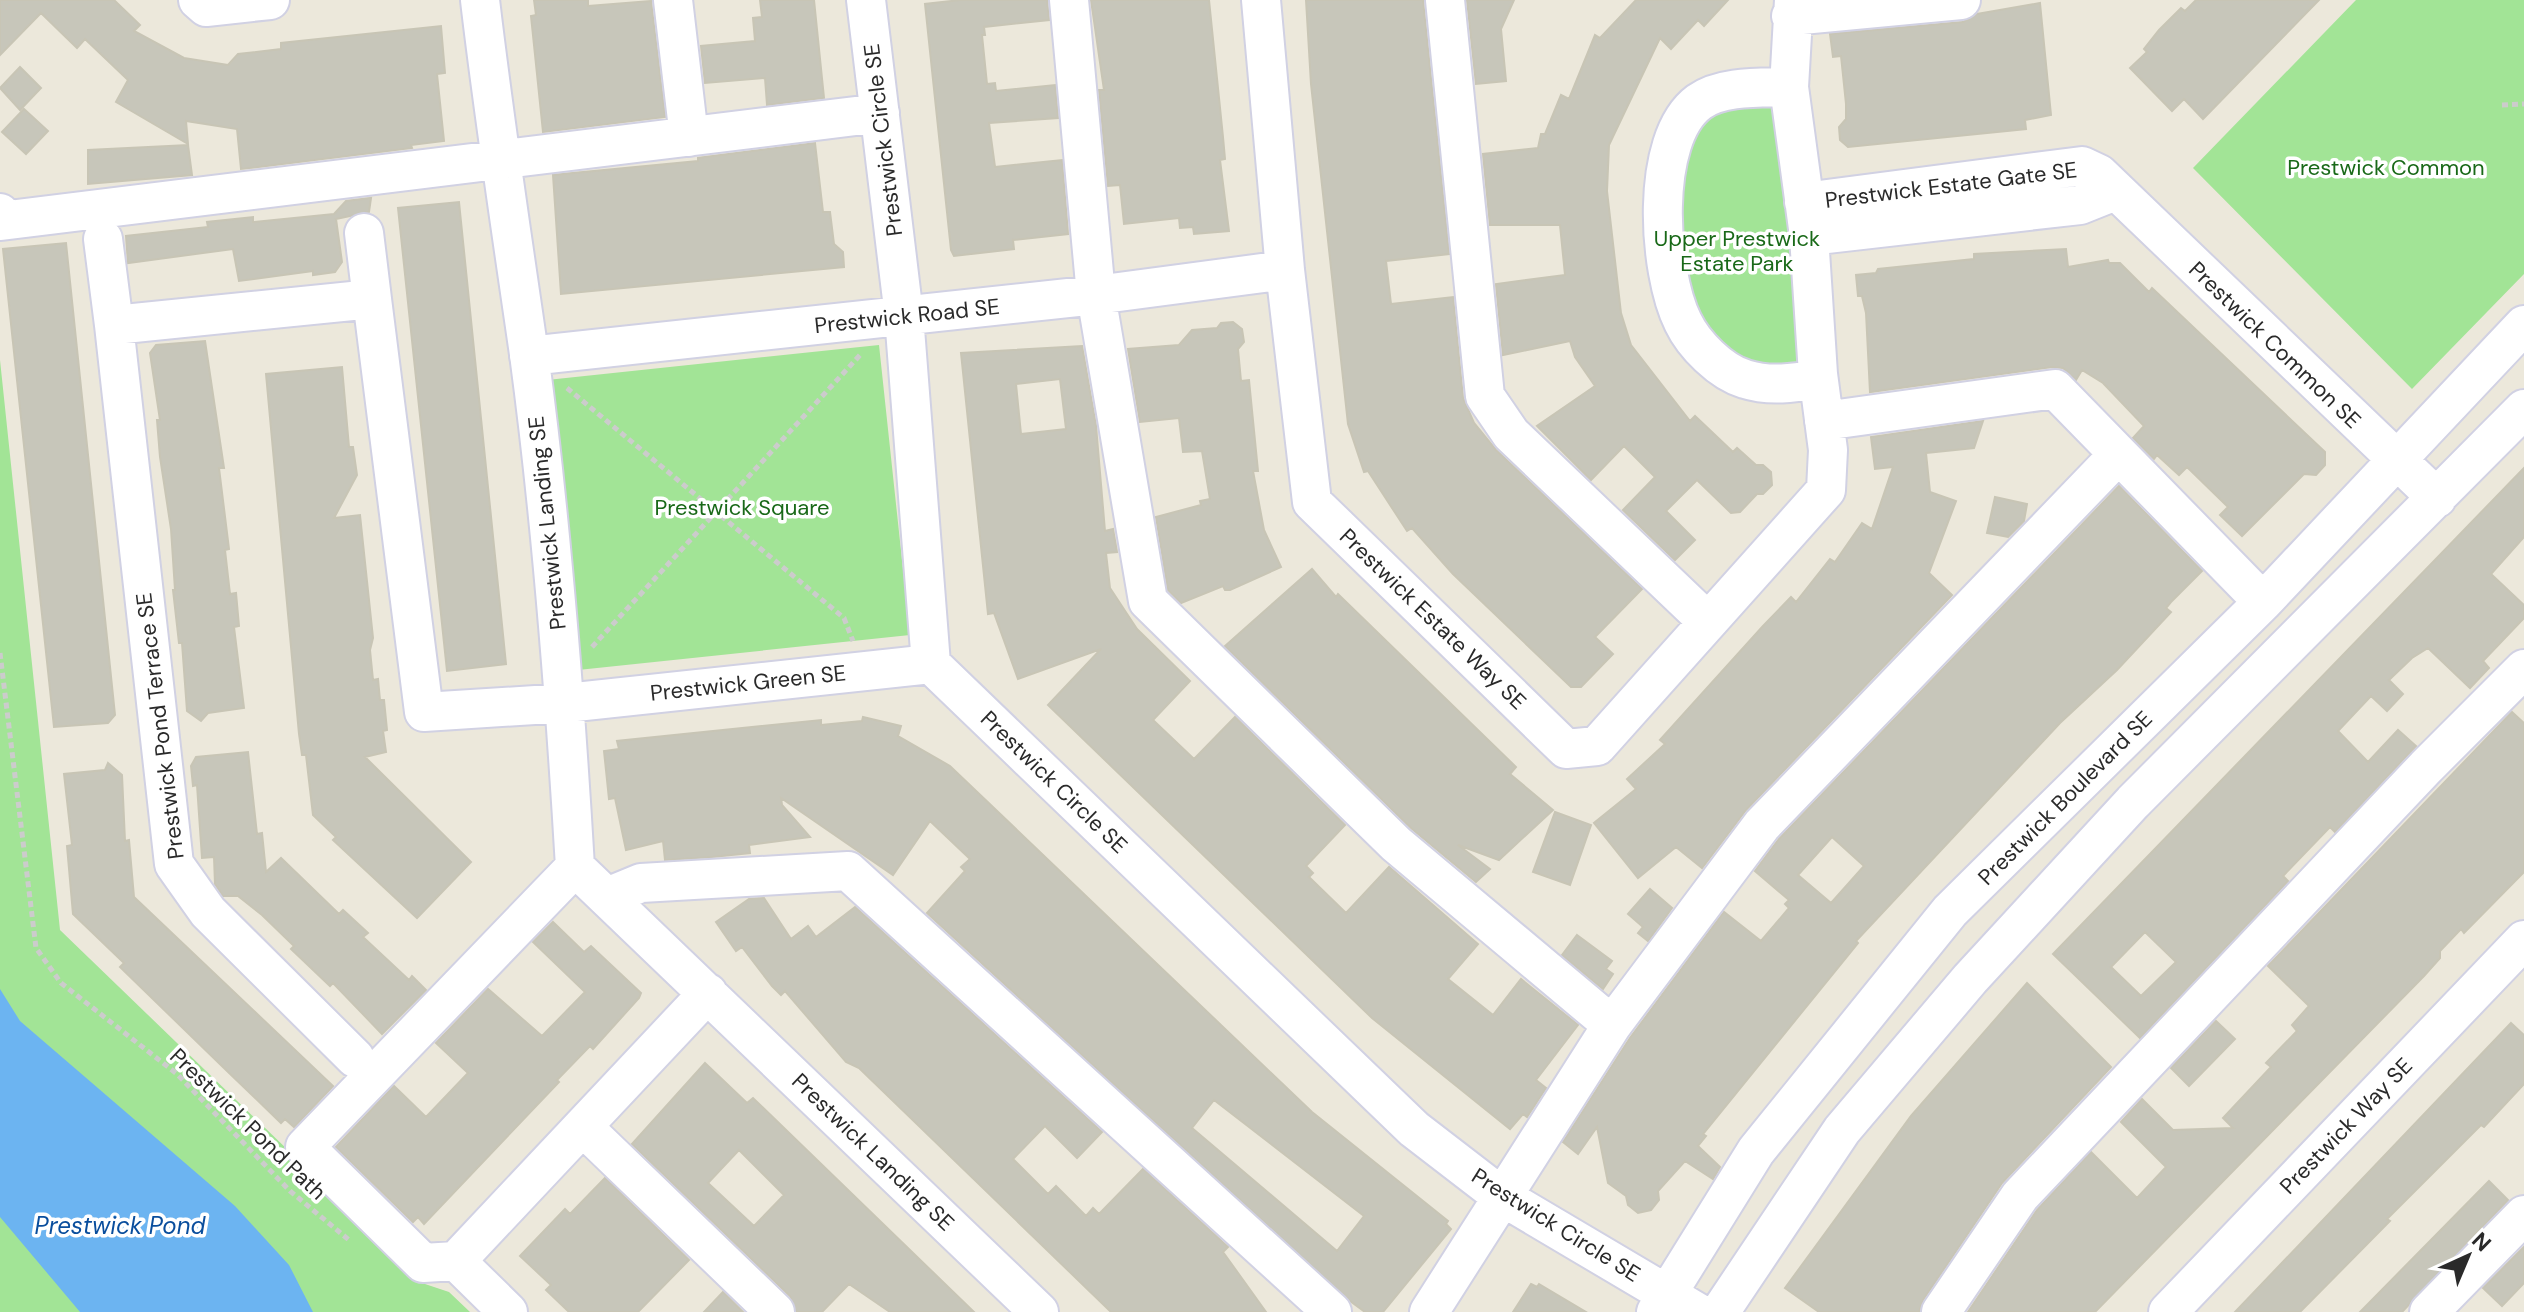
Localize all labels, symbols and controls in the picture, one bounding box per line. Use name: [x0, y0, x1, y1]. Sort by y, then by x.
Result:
street label: Prestwick Circle SE: [857, 42, 909, 238]
park label: Prestwick Common: [2287, 153, 2485, 182]
street label: Prestwick Estate Gate SE: [1823, 155, 2079, 215]
park label: Upper Prestwick Estate Park: [1654, 224, 1820, 278]
street label: Prestwick Common SE: [2183, 255, 2367, 435]
street label: Prestwick Road SE: [813, 292, 1001, 340]
street label: Prestwick Landing SE: [521, 415, 573, 631]
park label: Prestwick Square: [654, 493, 830, 522]
street label: Prestwick Estate Way SE: [1333, 522, 1533, 716]
street label: Prestwick Pond Terrace SE: [129, 591, 191, 861]
street label: Prestwick Green SE: [649, 658, 847, 708]
street label: Prestwick Circle SE: [974, 704, 1134, 860]
street label: Prestwick Boulevard SE: [1972, 705, 2158, 891]
street label: Prestwick Pond Path: [164, 1042, 332, 1206]
street label: Prestwick Way SE: [2273, 1052, 2419, 1200]
street label: Prestwick Landing SE: [786, 1067, 960, 1237]
street label: Prestwick Circle SE: [1466, 1161, 1646, 1289]
water label: Prestwick Pond: [35, 1210, 206, 1241]
north arrow: [2428, 1216, 2508, 1296]
text: N: [2466, 1226, 2497, 1258]

